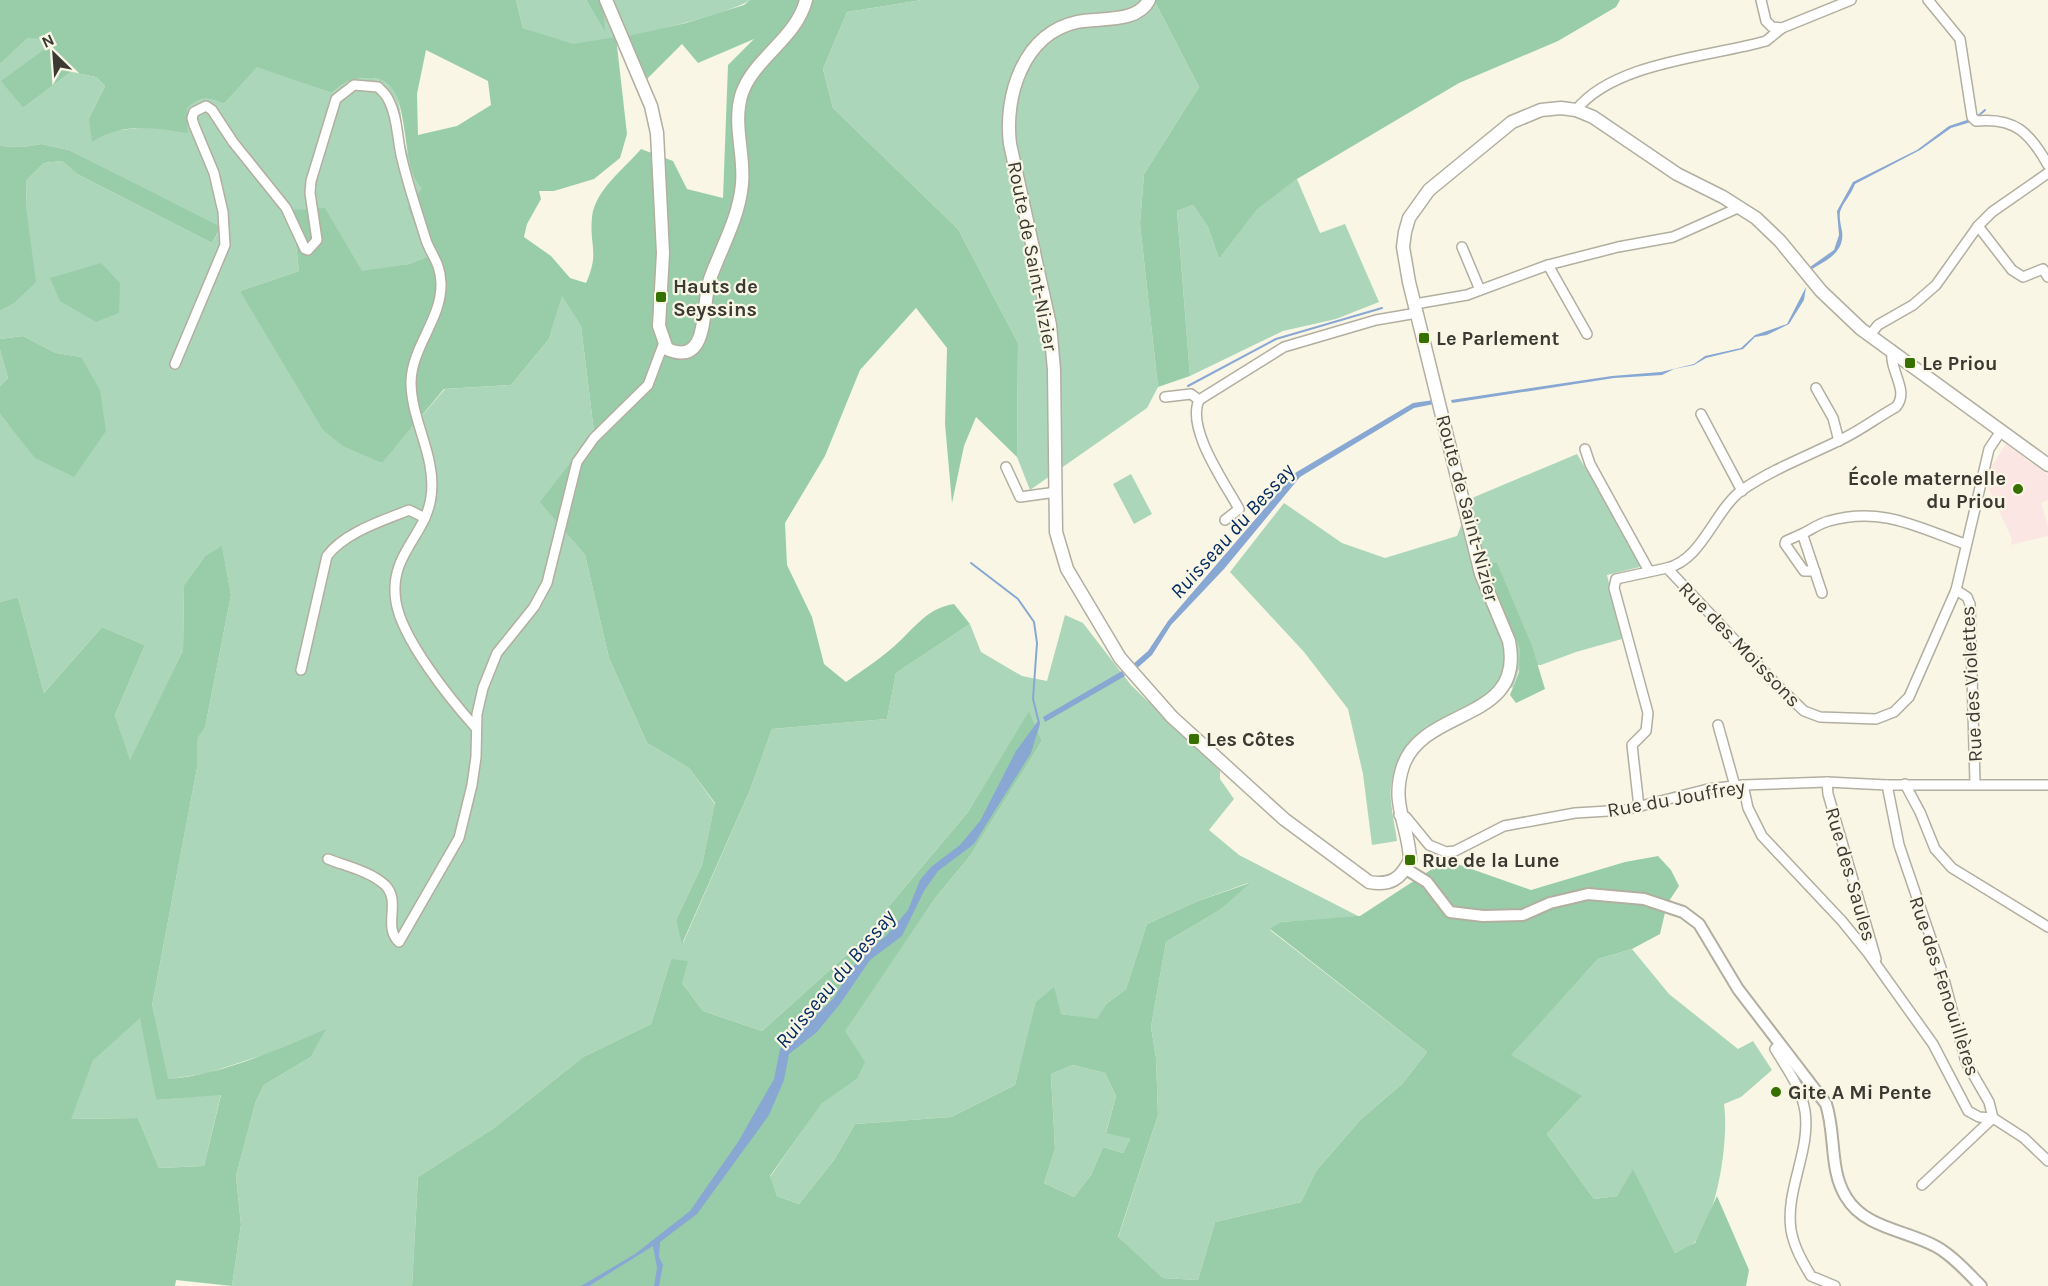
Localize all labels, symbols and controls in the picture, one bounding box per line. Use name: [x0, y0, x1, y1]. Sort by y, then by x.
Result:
north arrow: [24, 24, 84, 84]
text: N: [39, 30, 57, 52]
street label: Route de Saint-Nizier: [1003, 159, 1062, 354]
place label: Hauts de Seyssins: [673, 275, 758, 321]
marker: Hauts de Seyssins: [654, 290, 668, 304]
place label: Le Parlement: [1436, 327, 1559, 350]
marker: Le Parlement: [1417, 331, 1431, 345]
place label: Le Priou: [1922, 352, 1997, 375]
marker: Le Priou: [1903, 356, 1917, 370]
street label: Route de Saint-Nizier: [1431, 412, 1504, 605]
water label: Ruisseau du Bessay: [1165, 458, 1299, 603]
place label: École maternelle du Priou: [1848, 465, 2006, 513]
marker: École maternelle du Priou: [2011, 482, 2025, 496]
street label: Rue des Moissons: [1674, 577, 1805, 712]
street label: Rue des Violettes: [1956, 605, 1987, 763]
place label: Les Côtes: [1206, 728, 1295, 751]
marker: Les Côtes: [1187, 732, 1201, 746]
street label: Rue du Jouffrey: [1605, 775, 1747, 822]
street label: Rue des Saules: [1820, 804, 1881, 944]
place label: Rue de la Lune: [1422, 849, 1559, 872]
marker: Rue de la Lune: [1403, 853, 1417, 867]
street label: Rue des Fenouillères: [1905, 893, 1984, 1079]
water label: Ruisseau du Bessay: [770, 904, 900, 1053]
place label: Gite A Mi Pente: [1788, 1081, 1932, 1104]
marker: Gite A Mi Pente: [1769, 1085, 1783, 1099]

